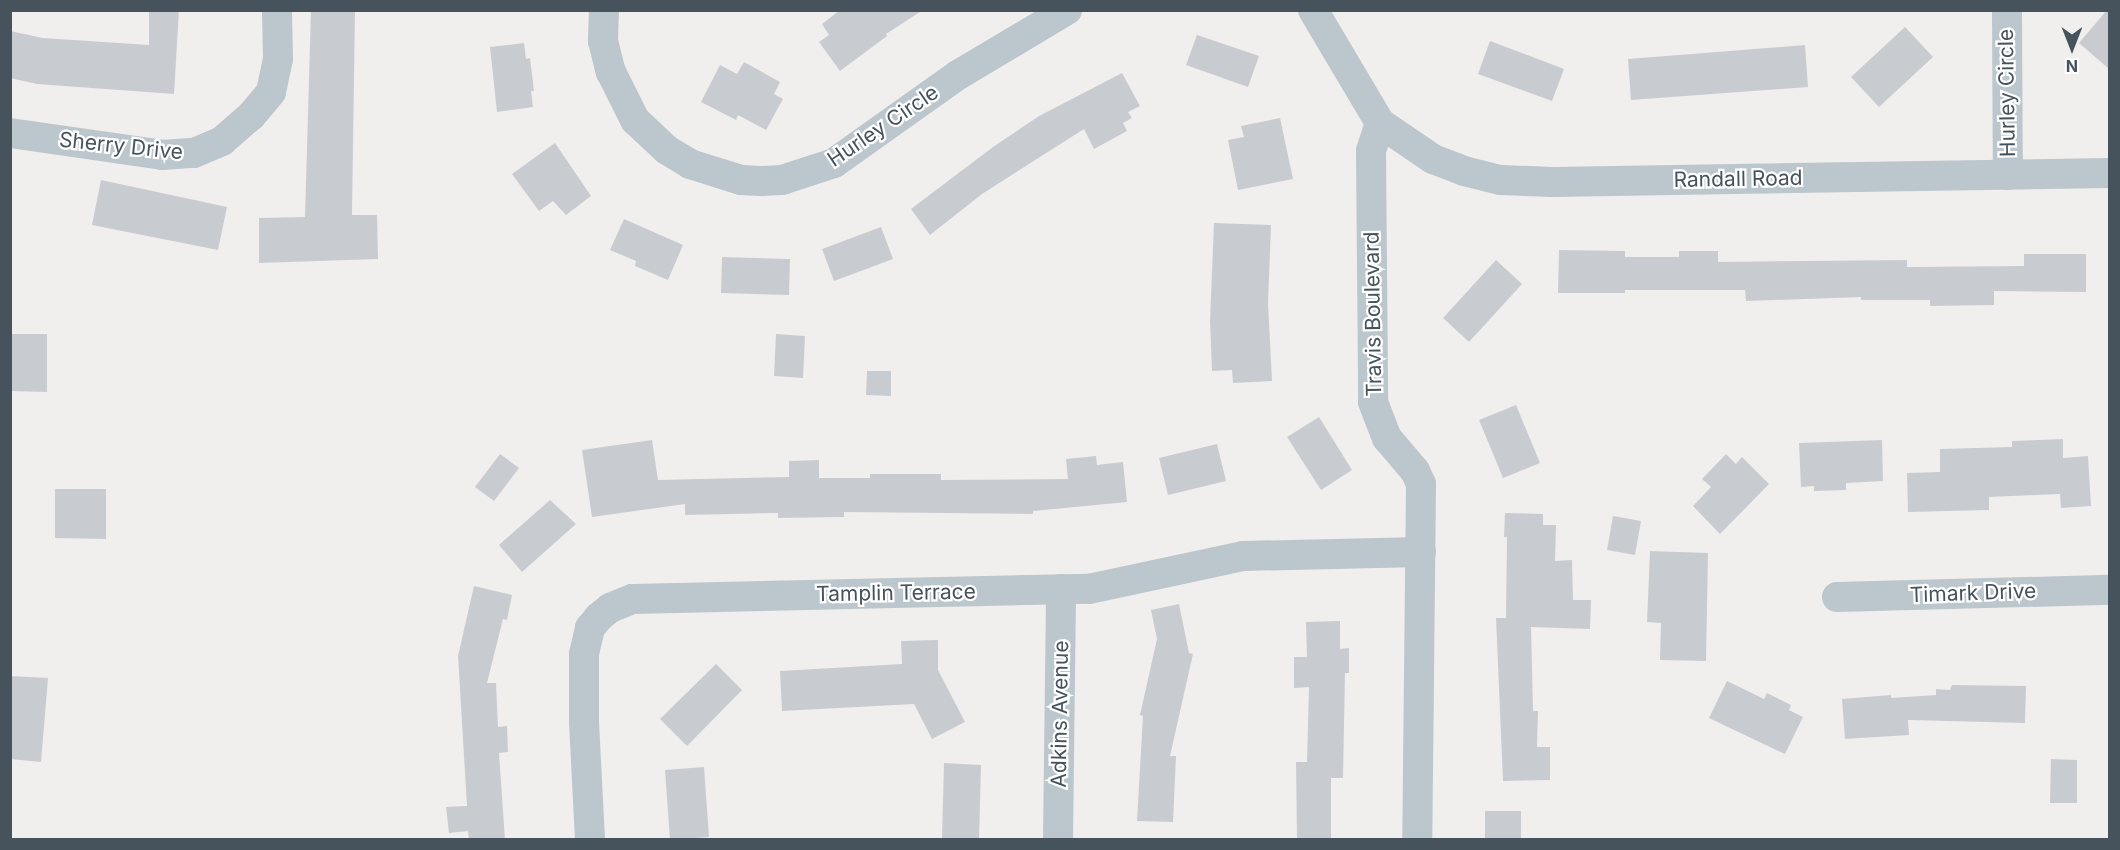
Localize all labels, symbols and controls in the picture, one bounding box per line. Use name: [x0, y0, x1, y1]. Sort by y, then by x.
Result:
north arrow: [2042, 18, 2102, 78]
street label: Hurley Circle: [1993, 29, 2021, 157]
text: N: [2066, 56, 2078, 76]
street label: Hurley Circle: [823, 80, 943, 172]
street label: Sherry Drive: [58, 127, 184, 165]
street label: Randall Road: [1673, 165, 1803, 193]
street label: Travis Boulevard: [1359, 231, 1387, 397]
street label: Timark Drive: [1909, 578, 2037, 608]
street label: Tamplin Terrace: [816, 579, 976, 607]
street label: Adkins Avenue: [1046, 640, 1074, 788]

